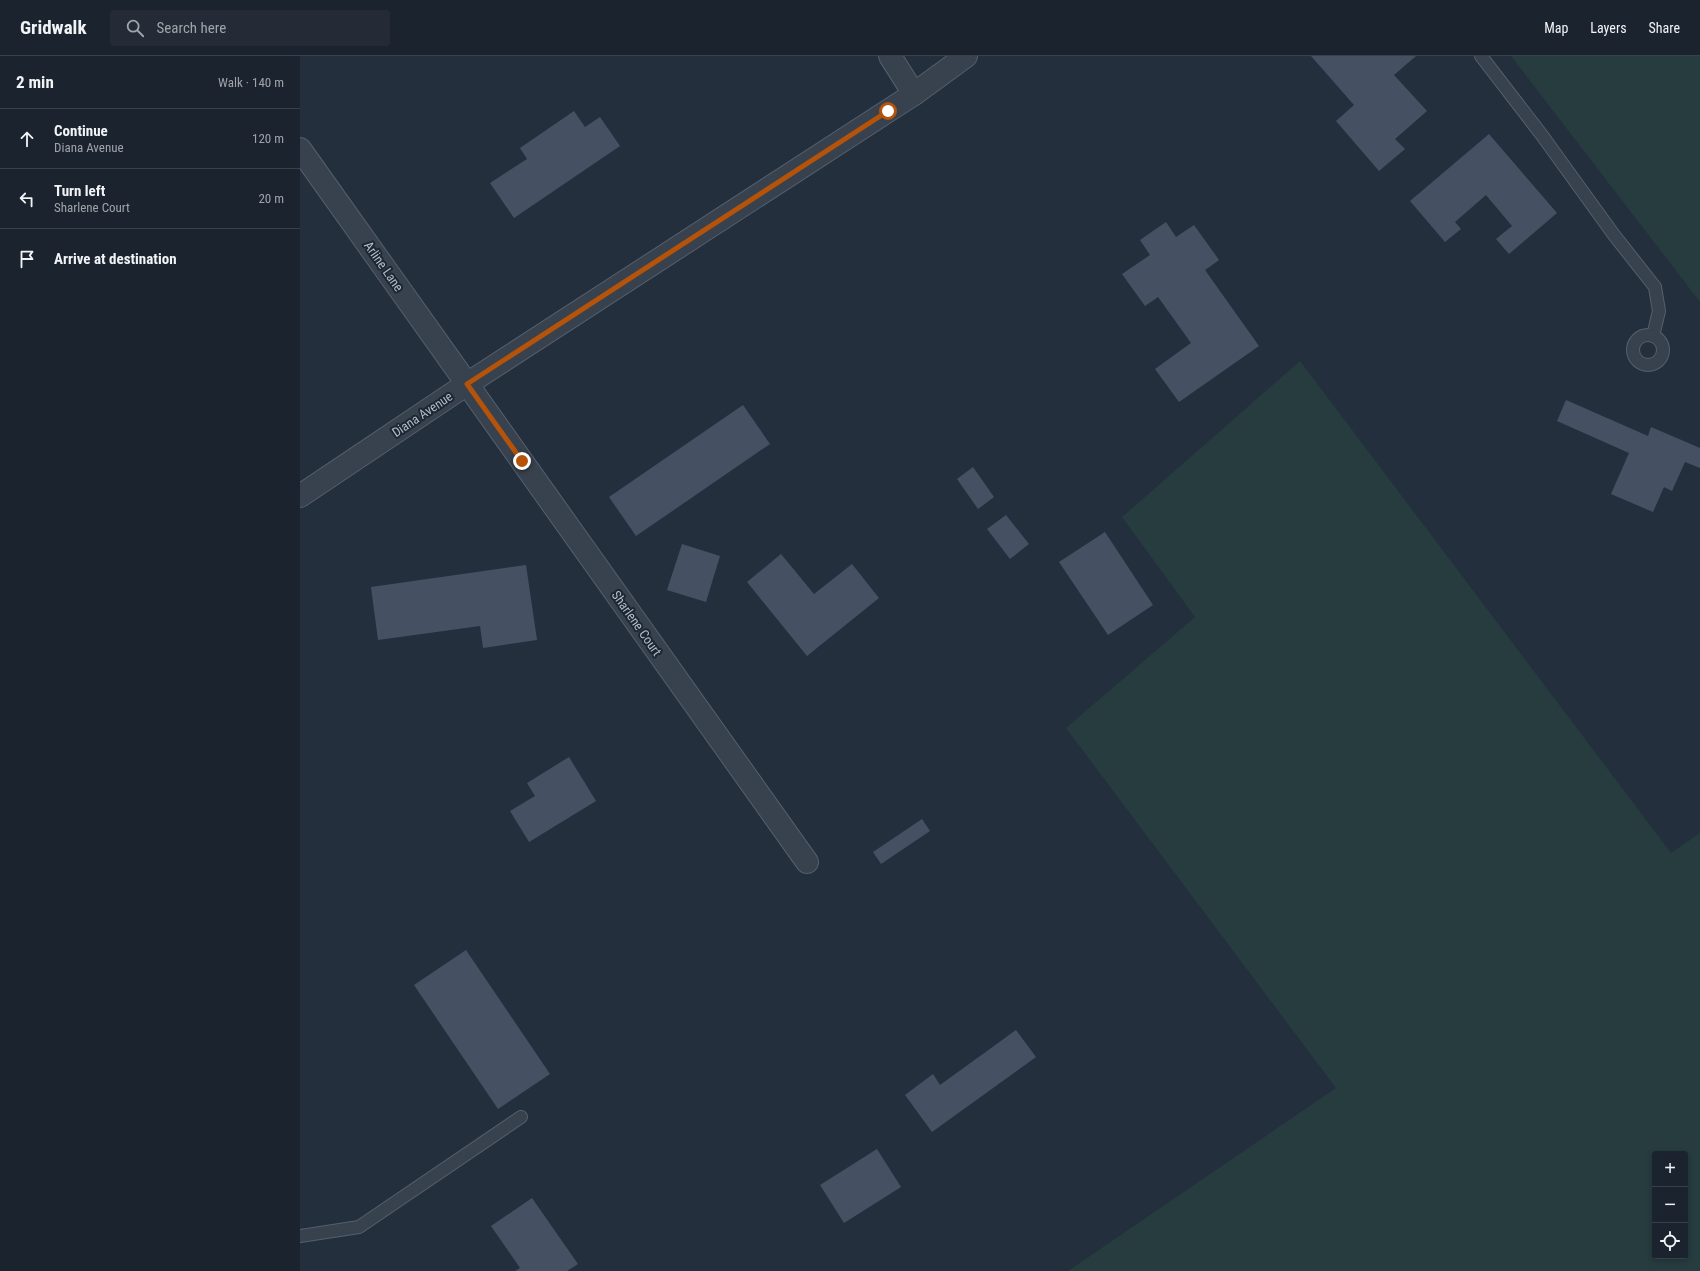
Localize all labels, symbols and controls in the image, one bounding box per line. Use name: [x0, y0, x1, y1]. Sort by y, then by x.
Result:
search box: [110, 10, 390, 46]
text: Gridwalk: [20, 16, 86, 39]
icon: search: [124, 17, 146, 39]
text: Search here: [156, 19, 226, 37]
text: Map: [1544, 20, 1568, 36]
text: Layers: [1590, 20, 1627, 36]
text: Share: [1649, 20, 1680, 36]
text: 2 min: [16, 72, 54, 92]
text: Walk · 140 m: [218, 75, 284, 90]
route start: [879, 102, 897, 120]
text: Continue: [54, 122, 108, 140]
icon: ahead: [16, 128, 38, 150]
text: 120 m: [252, 131, 284, 146]
text: Diana Avenue: [54, 140, 124, 155]
text: Turn left: [54, 182, 105, 200]
icon: left: [16, 188, 38, 210]
text: 20 m: [258, 191, 284, 206]
text: Sharlene Court: [54, 200, 130, 215]
street label: Arline Lane: [361, 238, 406, 294]
icon: arrive: [16, 248, 38, 270]
text: Arrive at destination: [54, 250, 177, 268]
street label: Diana Avenue: [389, 389, 455, 440]
route end: [513, 452, 531, 470]
street label: Sharlene Court: [609, 588, 665, 659]
map controls: [1652, 1151, 1688, 1259]
button: +: [1652, 1151, 1688, 1187]
button: −: [1652, 1187, 1688, 1223]
button: locate: [1652, 1223, 1688, 1259]

